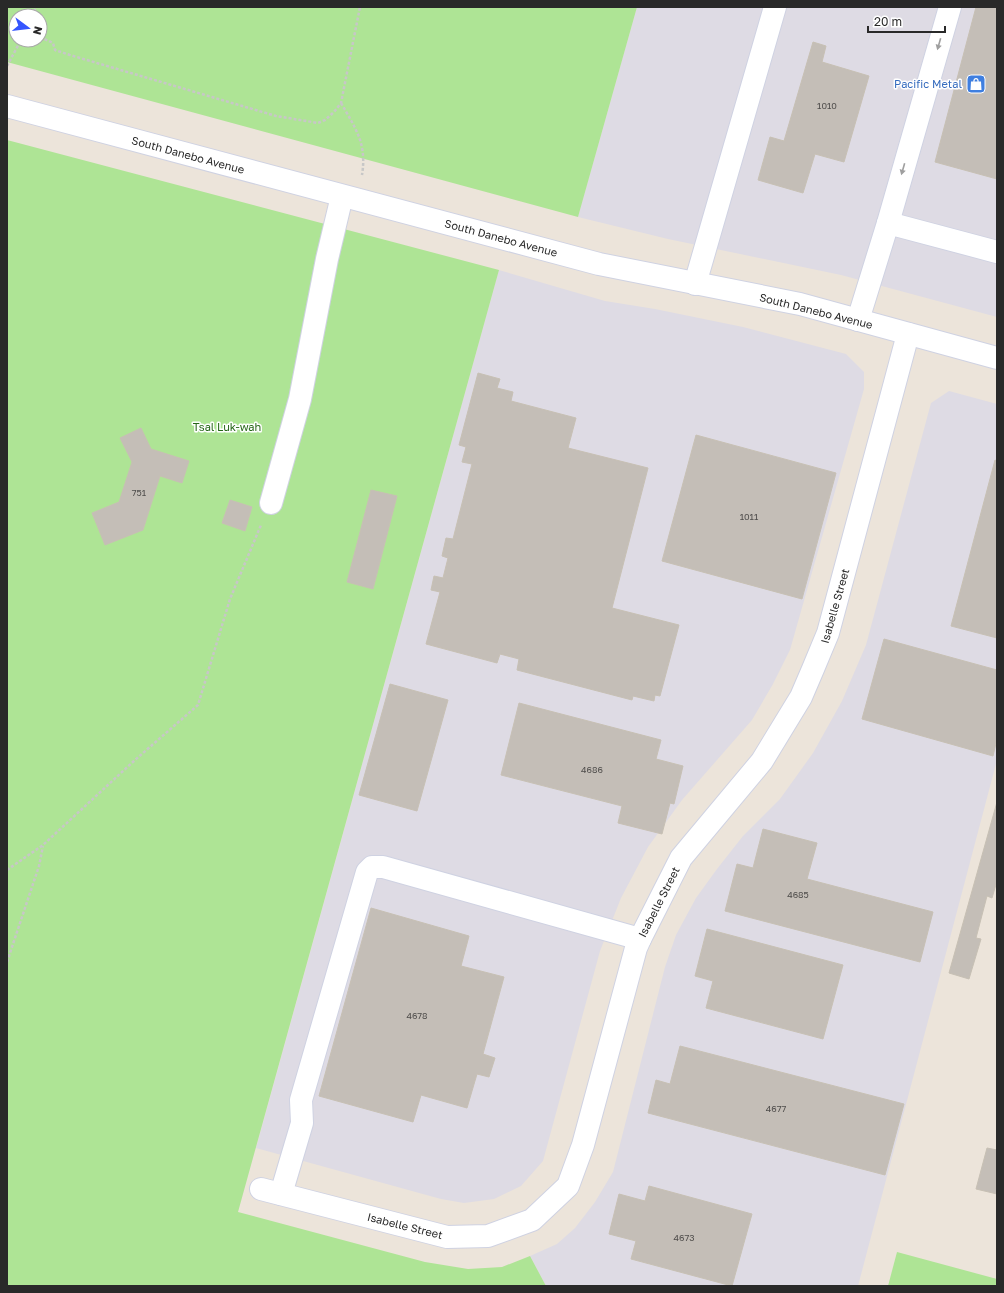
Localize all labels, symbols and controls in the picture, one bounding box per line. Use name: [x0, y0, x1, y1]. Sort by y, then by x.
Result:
north arrow: [8, 8, 48, 48]
scale bar: [868, 8, 945, 34]
text: 20 m: [874, 14, 902, 29]
text: N: [31, 25, 46, 36]
one-way arrow: [936, 39, 942, 51]
shop icon: Pacific Metal: [965, 73, 987, 95]
place label: Pacific Metal: [894, 77, 962, 90]
house number: 1010: [817, 100, 837, 111]
street label: South Danebo Avenue: [130, 133, 246, 176]
one-way arrow: [900, 163, 906, 176]
street label: South Danebo Avenue: [443, 216, 559, 259]
street label: South Danebo Avenue: [758, 290, 874, 331]
park label: Tsal Luk-wah: [193, 420, 261, 433]
house number: 751: [132, 487, 147, 498]
house number: 1011: [740, 511, 759, 522]
street label: Isabelle Street: [818, 567, 851, 645]
house number: 4686: [581, 764, 603, 775]
street label: Isabelle Street: [635, 864, 682, 939]
house number: 4685: [787, 889, 809, 900]
house number: 4678: [406, 1010, 428, 1021]
house number: 4677: [766, 1103, 786, 1114]
street label: Isabelle Street: [366, 1210, 444, 1241]
house number: 4673: [674, 1232, 694, 1243]

